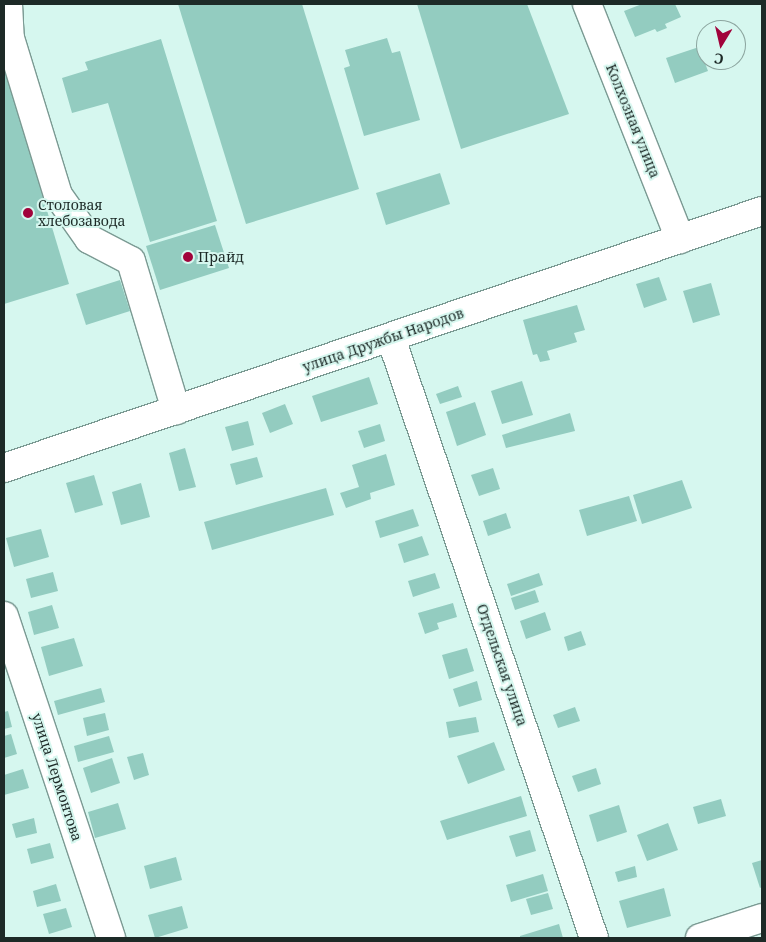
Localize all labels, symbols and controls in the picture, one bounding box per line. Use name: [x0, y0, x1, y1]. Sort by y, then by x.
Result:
north arrow: [696, 20, 746, 70]
text: С: [713, 49, 725, 69]
street label: Колхозная улица: [602, 61, 664, 181]
place label: Столовая хлебозавода: [38, 197, 125, 230]
marker: Столовая хлебозавода: [22, 207, 34, 219]
place label: Прайд: [198, 249, 244, 265]
marker: Прайд: [182, 251, 194, 263]
street label: улица Дружбы Народов: [300, 305, 466, 375]
street label: Отдельская улица: [473, 602, 531, 728]
street label: улица Лермонтова: [28, 711, 86, 843]

